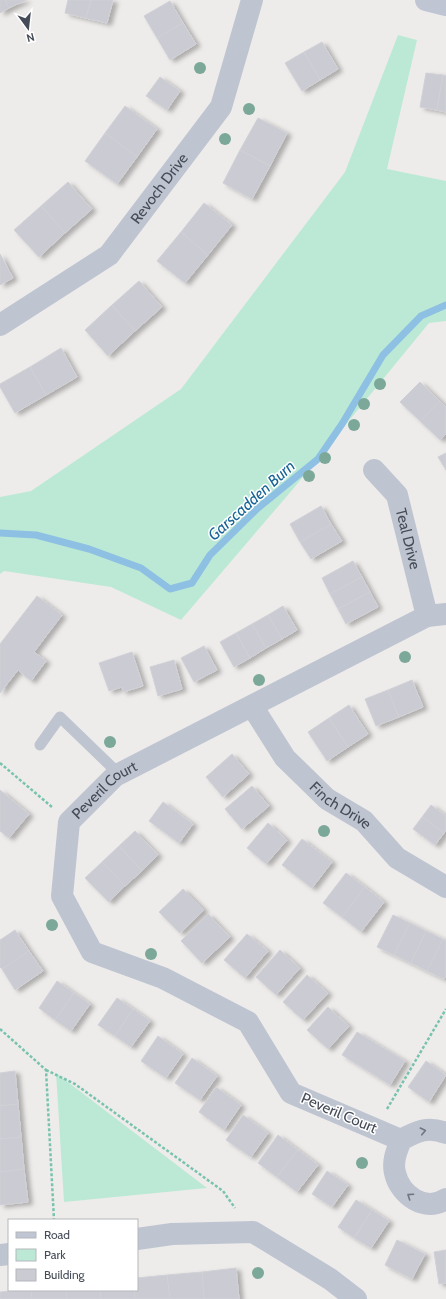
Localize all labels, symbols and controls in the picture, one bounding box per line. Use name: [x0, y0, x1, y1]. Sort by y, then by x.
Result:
north arrow: [8, 8, 48, 48]
text: N: [25, 30, 36, 45]
street label: Revoch Drive: [127, 149, 192, 227]
water label: Garscadden Burn: [204, 456, 299, 544]
street label: Teal Drive: [392, 506, 424, 571]
street label: Peveril Court: [68, 757, 140, 823]
street label: Finch Drive: [306, 778, 376, 833]
street label: Peveril Court: [298, 1089, 380, 1137]
one-way arrow: [420, 1128, 426, 1136]
one-way arrow: [407, 1193, 414, 1200]
legend: [8, 1219, 138, 1291]
text: Road: [44, 1227, 70, 1242]
text: Park: [44, 1247, 66, 1262]
text: Building: [44, 1267, 86, 1282]

